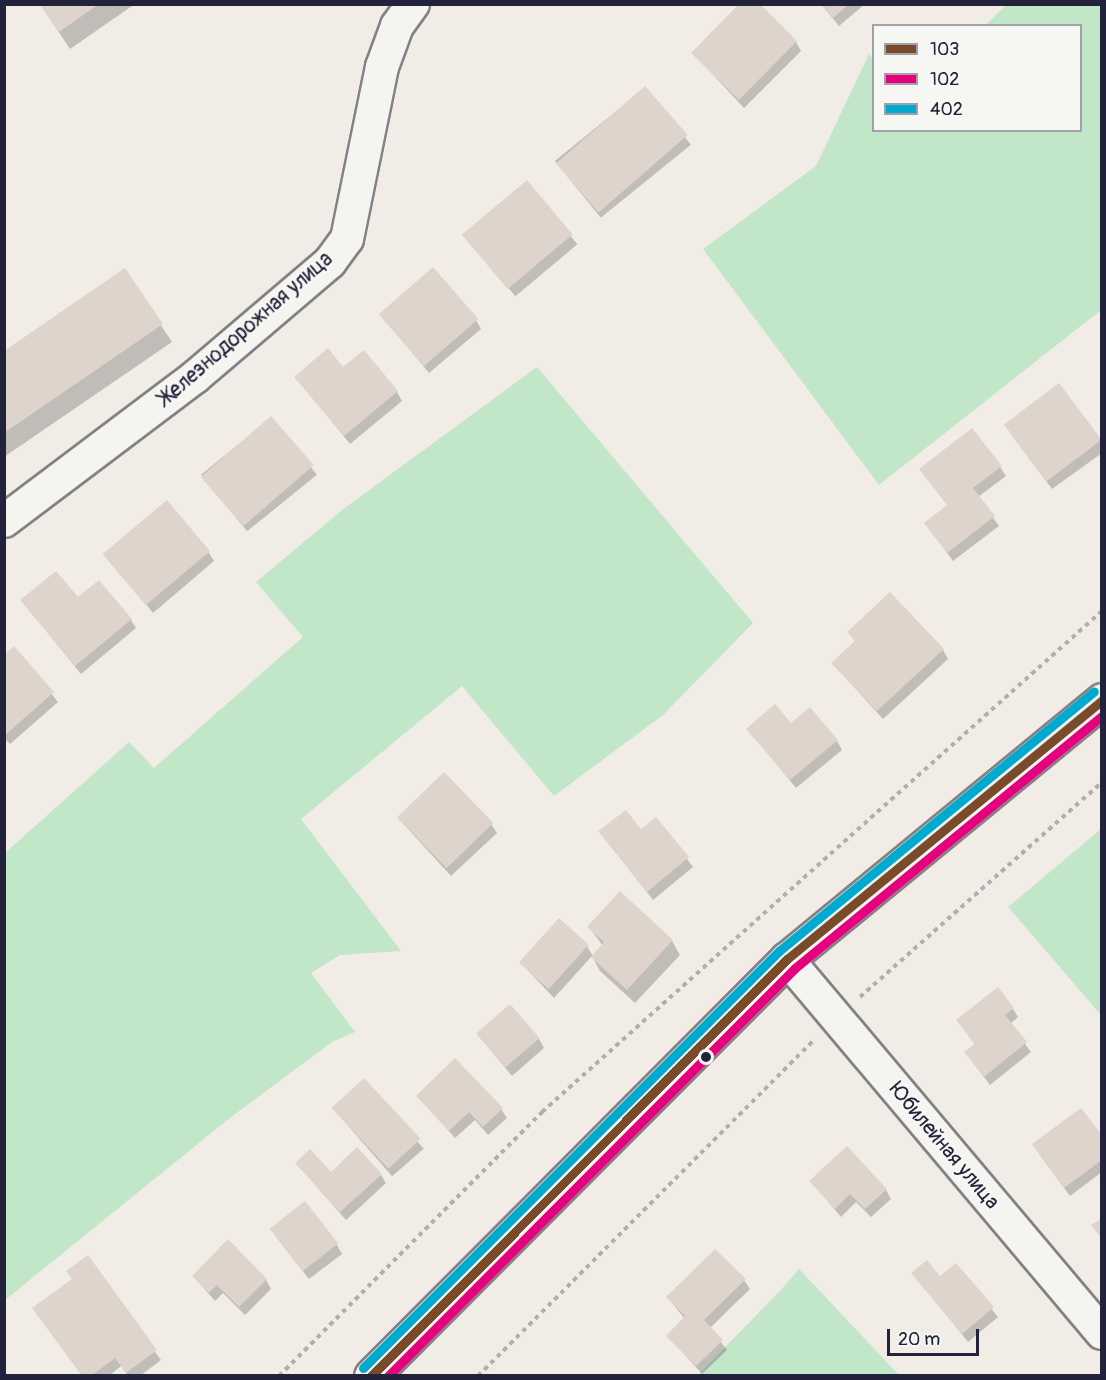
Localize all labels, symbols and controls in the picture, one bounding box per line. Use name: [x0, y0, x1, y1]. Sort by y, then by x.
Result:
legend: [872, 24, 1082, 132]
text: 103: [930, 38, 959, 61]
text: 102: [930, 68, 959, 91]
text: 402: [930, 98, 963, 121]
street label: Железнодорожная улица: [154, 247, 338, 411]
unlabelled marker: [700, 1051, 712, 1063]
street label: Юбилейная улица: [884, 1077, 1004, 1215]
scale bar: [890, 1317, 982, 1355]
text: 20 m: [898, 1328, 940, 1351]

